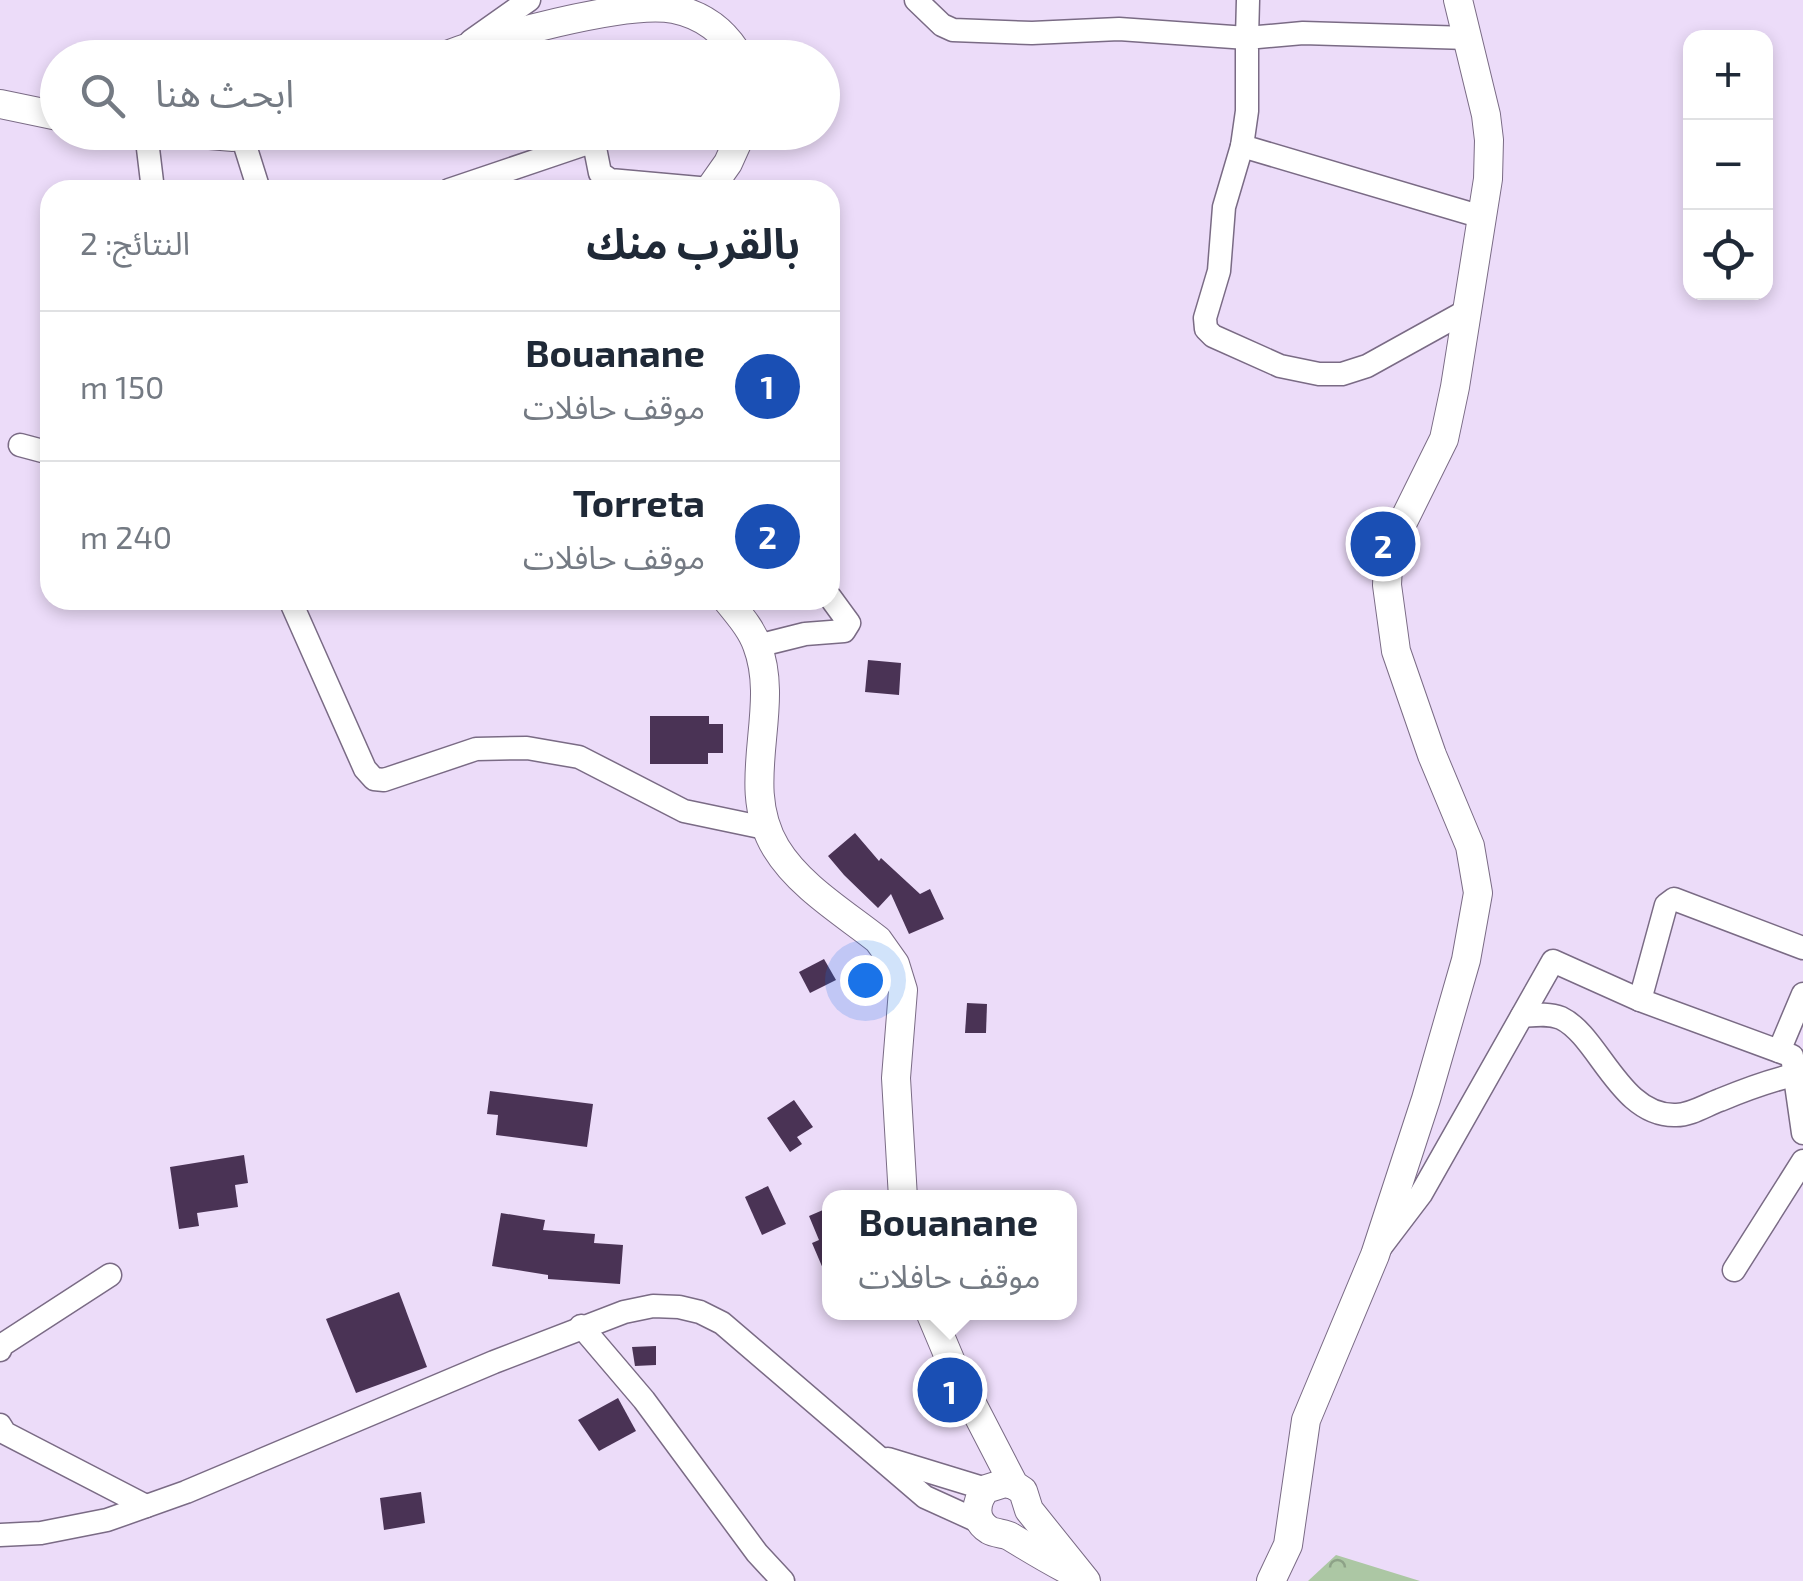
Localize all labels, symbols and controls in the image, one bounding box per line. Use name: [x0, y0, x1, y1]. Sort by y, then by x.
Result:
map controls: [1683, 30, 1773, 300]
button: +: [1683, 30, 1773, 120]
search box: [40, 40, 840, 150]
icon: search: [75, 68, 130, 123]
text: ابحث هنا: [155, 69, 294, 115]
button: −: [1683, 120, 1773, 210]
button: locate: [1683, 210, 1773, 300]
text: بالقرب منك: [586, 217, 800, 267]
text: النتائج: 2: [80, 223, 190, 261]
text: Bouanane: [525, 329, 705, 375]
text: 150 m: [80, 367, 164, 405]
text: 1: [761, 367, 774, 405]
text: موقف حافلات: [523, 387, 705, 425]
text: Torreta: [573, 479, 705, 525]
pin: 2: [1350, 506, 1416, 582]
text: 240 m: [80, 517, 172, 555]
text: 2: [758, 517, 777, 555]
text: موقف حافلات: [523, 537, 705, 575]
your location: [840, 955, 891, 1006]
popup: [822, 1190, 1077, 1320]
text: Bouanane: [859, 1198, 1038, 1244]
text: موقف حافلات: [859, 1256, 1040, 1294]
pin: 1: [918, 1352, 982, 1428]

